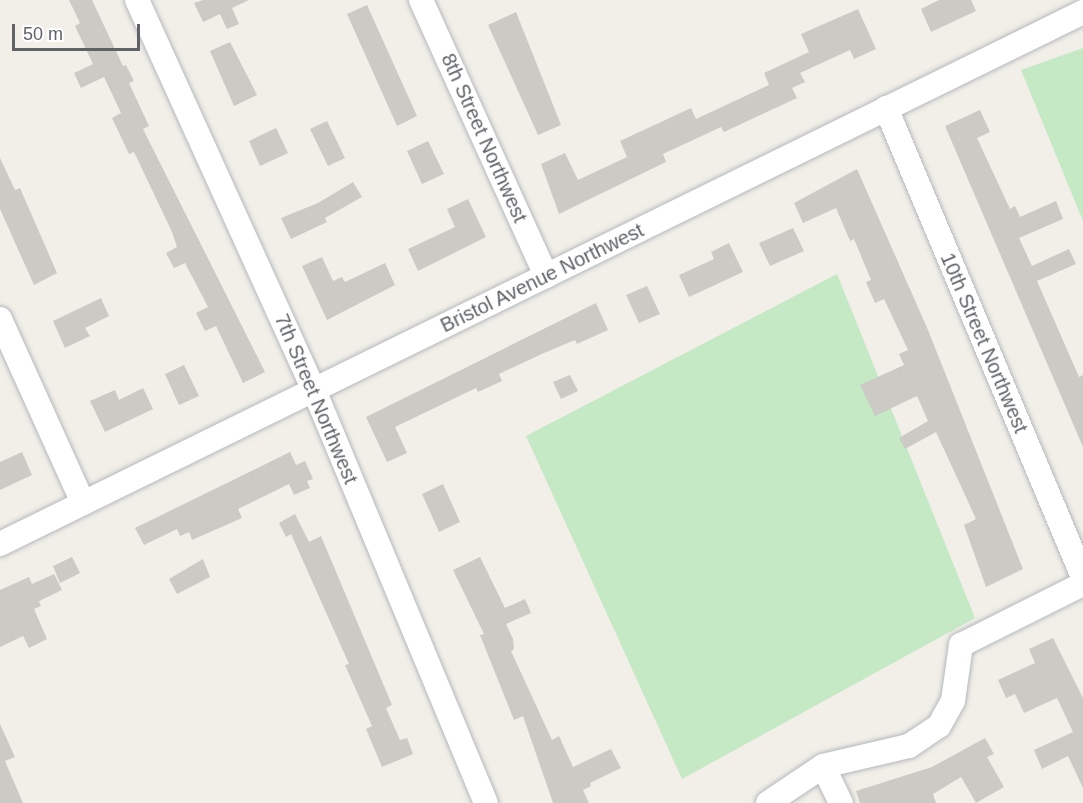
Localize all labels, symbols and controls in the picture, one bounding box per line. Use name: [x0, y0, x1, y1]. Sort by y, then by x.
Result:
scale bar: [15, 12, 142, 50]
text: 50 m: [23, 24, 63, 44]
street label: 8th Street Northwest: [436, 50, 532, 226]
street label: Bristol Avenue Northwest: [436, 218, 648, 338]
street label: 10th Street Northwest: [935, 249, 1033, 437]
street label: 7th Street Northwest: [269, 310, 363, 488]

